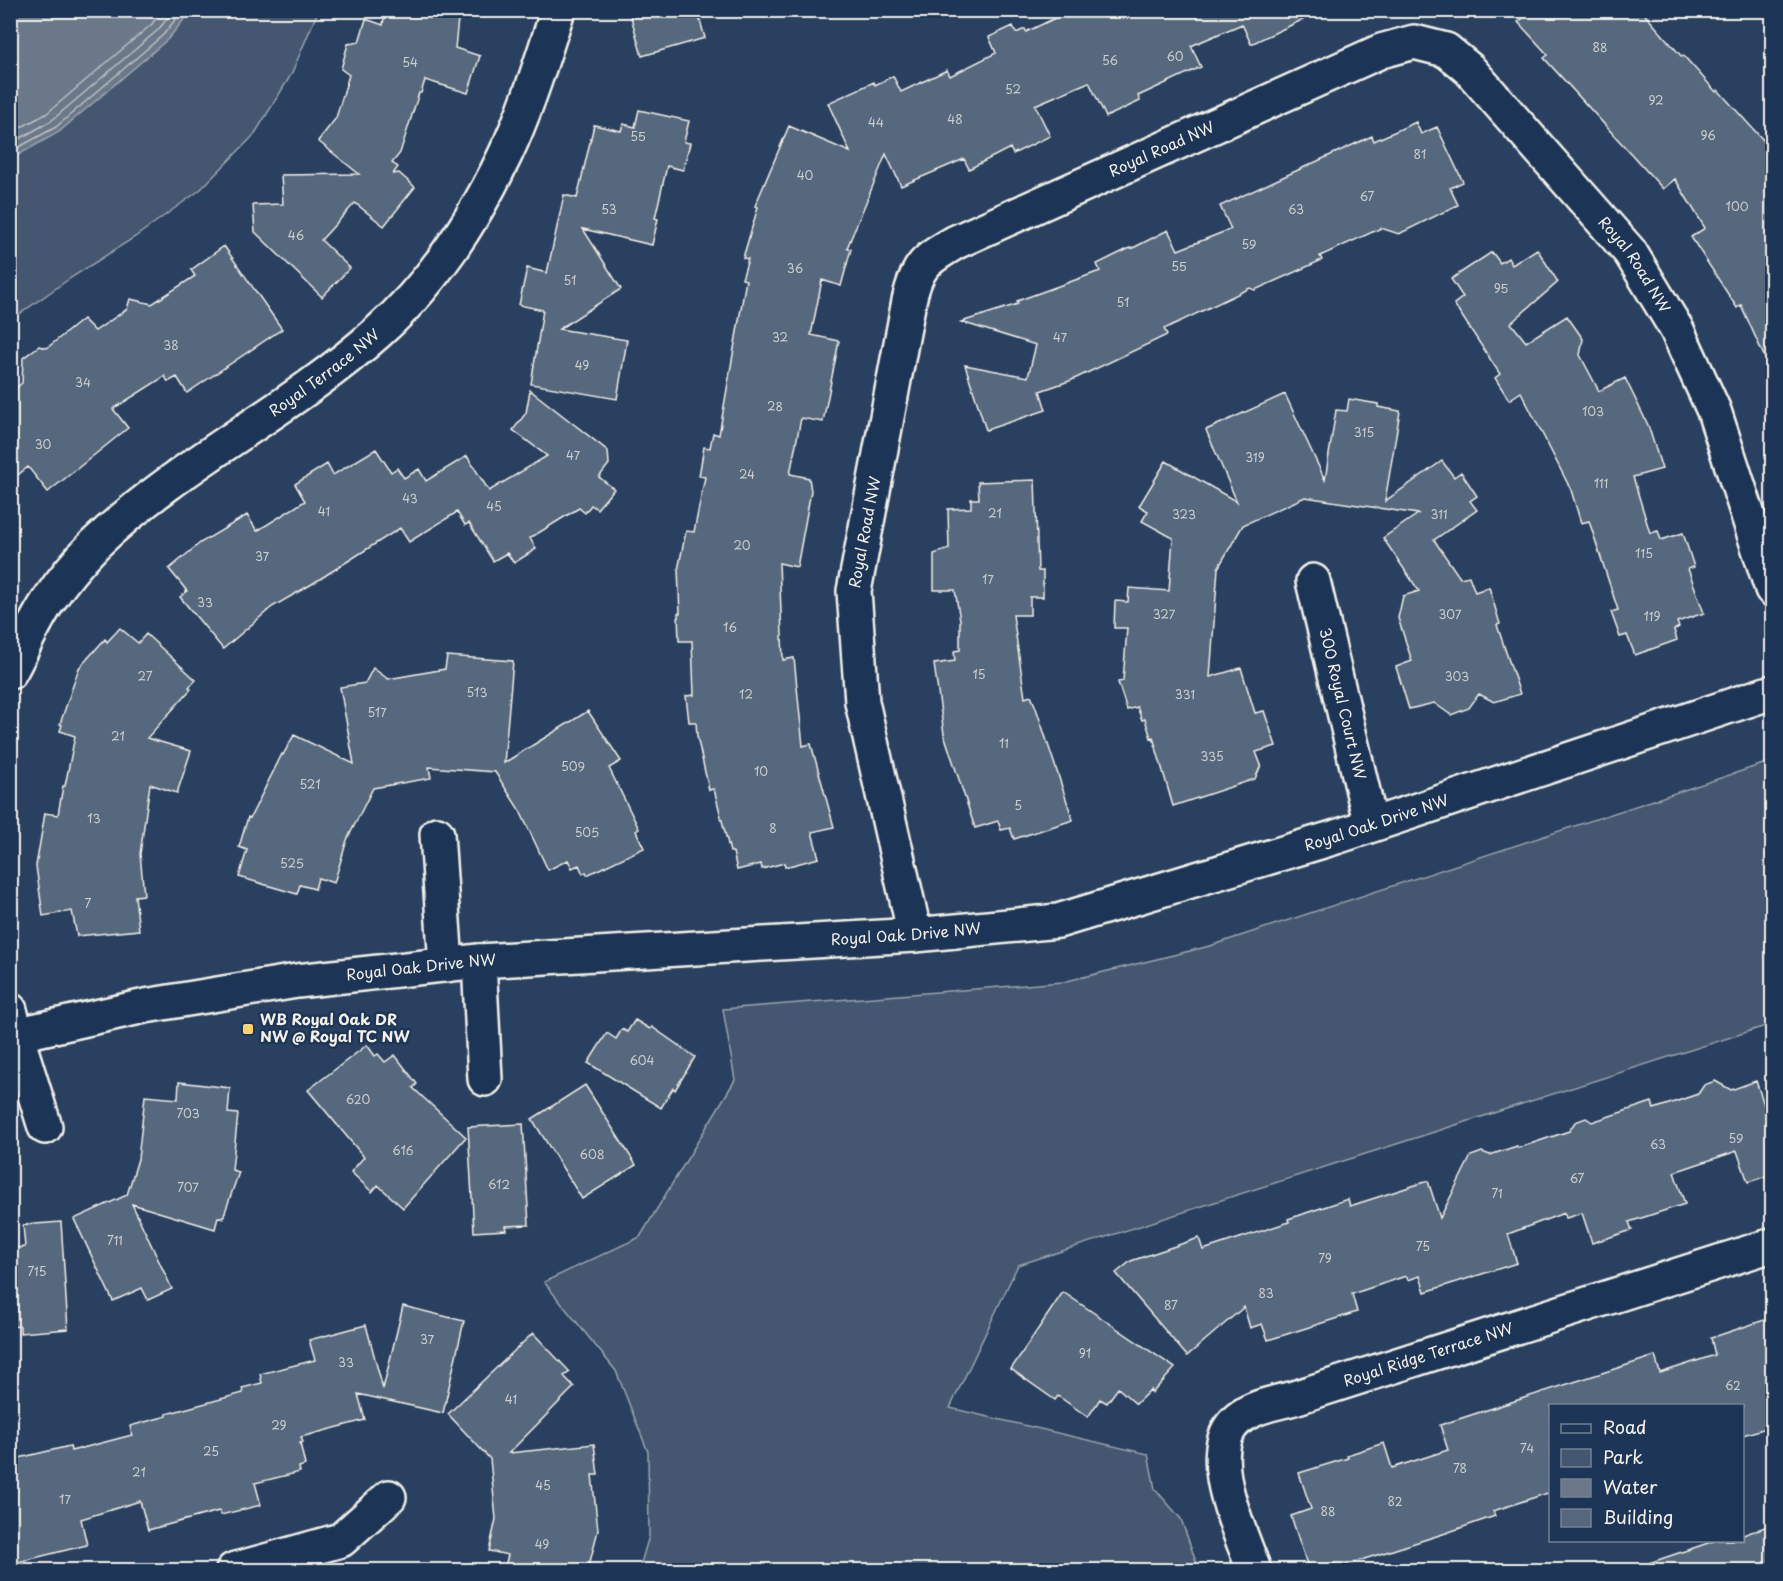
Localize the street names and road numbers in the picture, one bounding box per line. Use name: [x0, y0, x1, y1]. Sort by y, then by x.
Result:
street label: Royal Road NW: [1105, 114, 1218, 182]
street label: Royal Road NW: [1594, 211, 1677, 317]
street label: Royal Terrace NW: [264, 323, 384, 421]
street label: Royal Road NW: [842, 474, 886, 590]
street label: 300 Royal Court NW: [1314, 625, 1373, 782]
street label: Royal Oak Drive NW: [1301, 787, 1451, 856]
street label: Royal Oak Drive NW: [830, 916, 982, 950]
street label: Royal Oak Drive NW: [345, 947, 497, 986]
street label: Royal Ridge Terrace NW: [1340, 1316, 1516, 1392]

